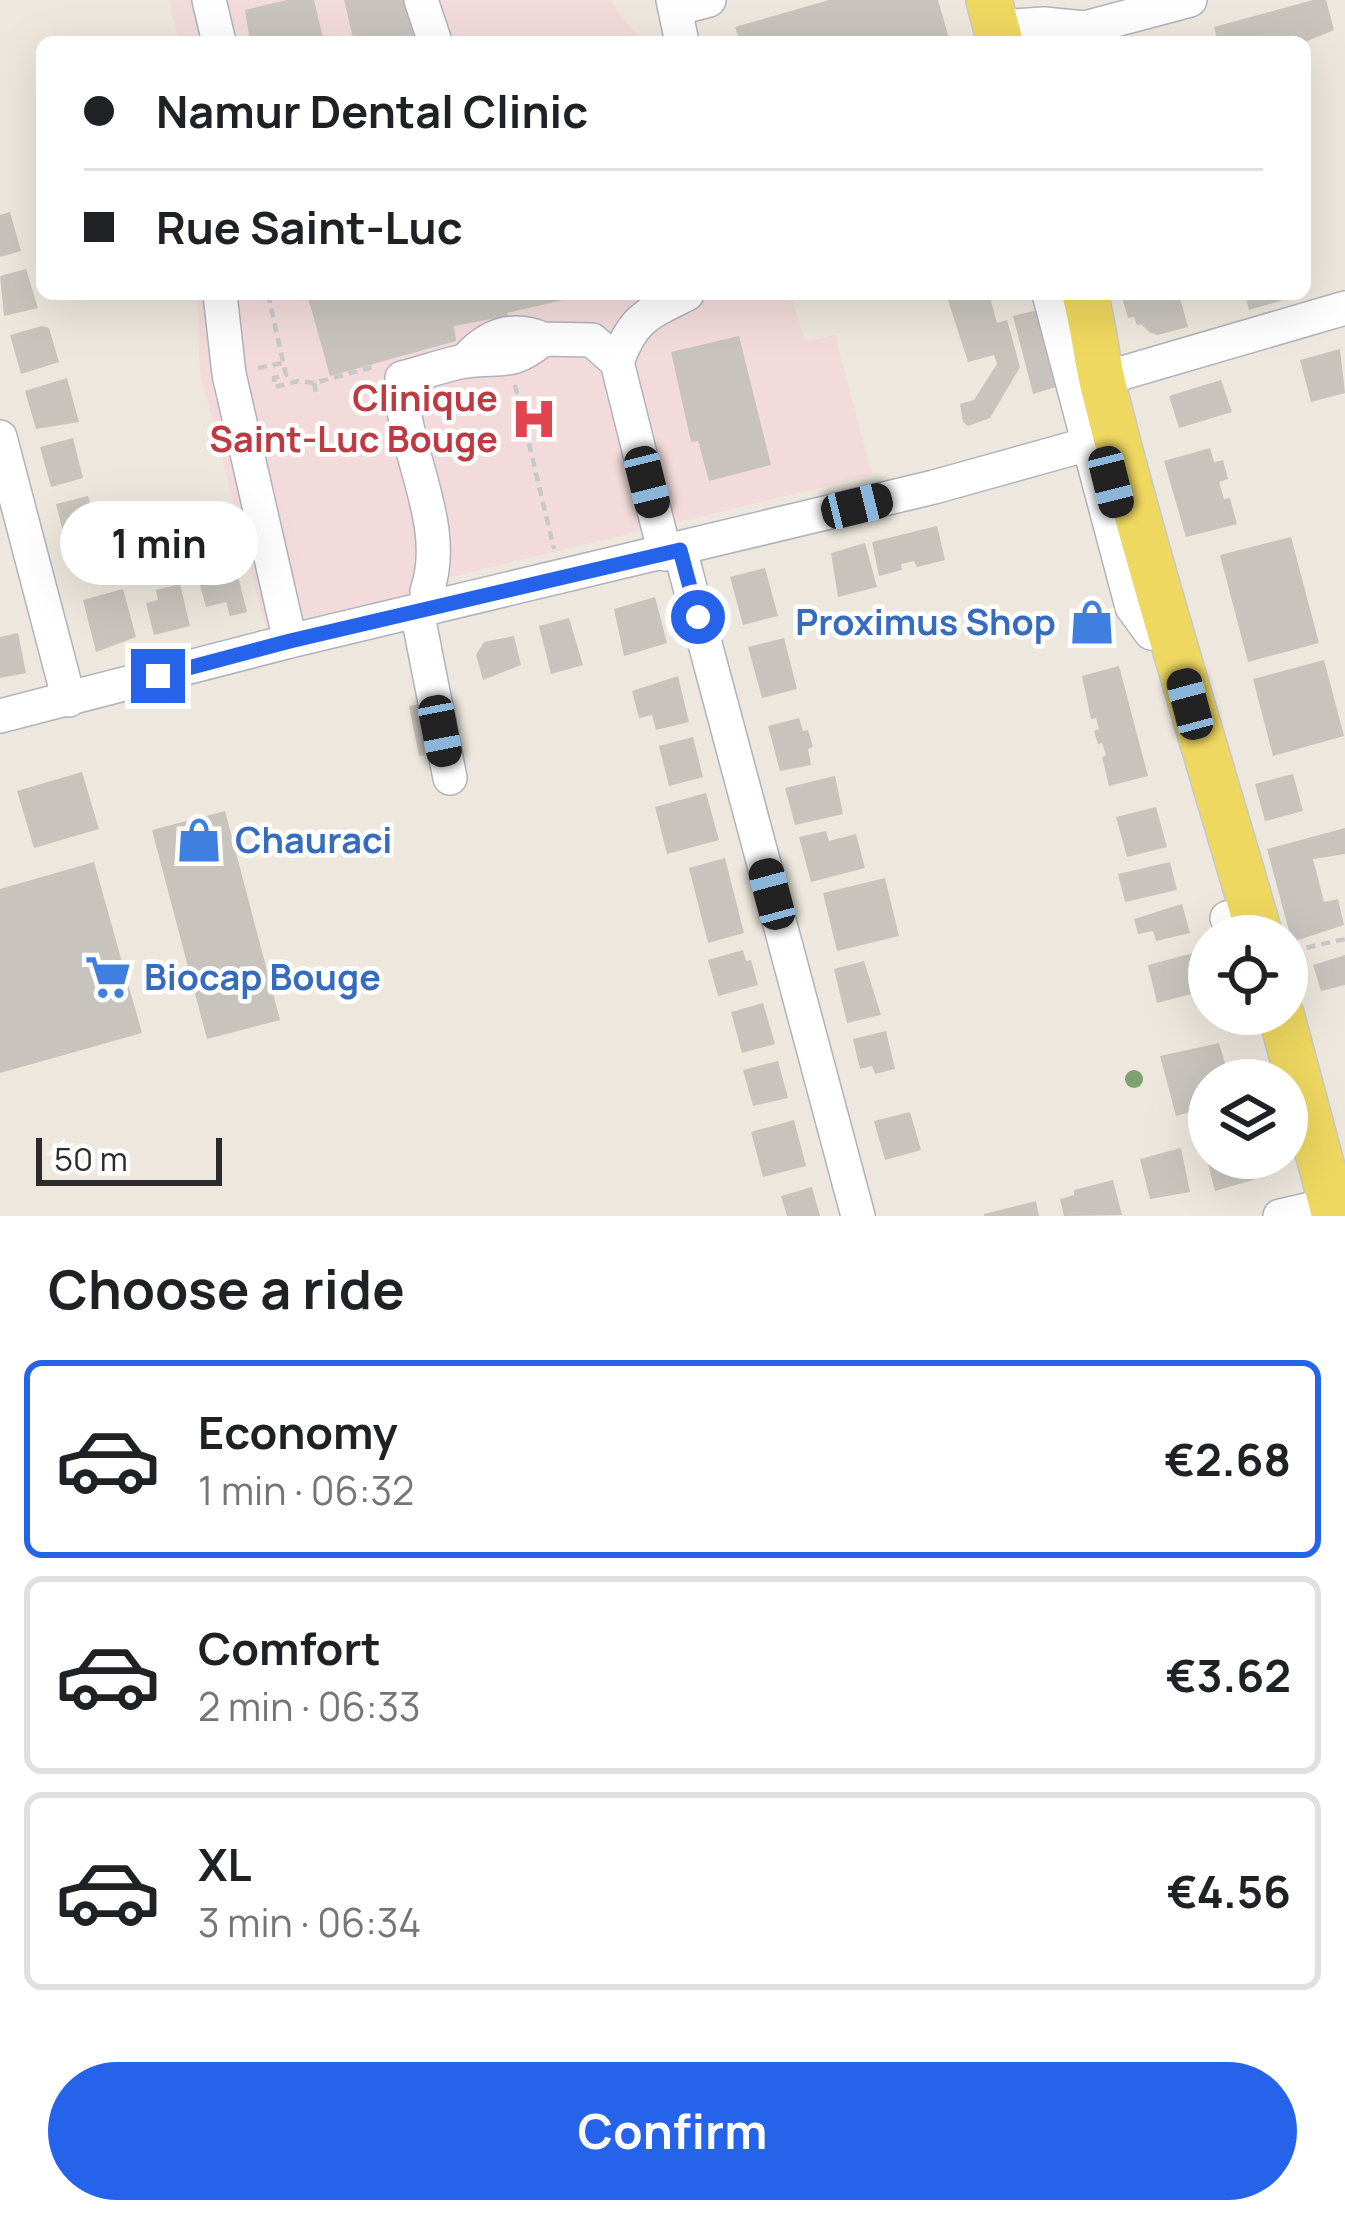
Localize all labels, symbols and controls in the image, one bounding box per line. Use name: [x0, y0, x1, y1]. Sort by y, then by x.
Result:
text: Namur Dental Clinic: [156, 80, 588, 142]
text: Rue Saint-Luc: [156, 196, 463, 258]
place label: Clinique Saint-Luc Bouge: [209, 373, 498, 463]
hospital icon: Clinique Saint-Luc Bouge: [509, 394, 559, 444]
car: [621, 443, 673, 521]
car: [1085, 443, 1137, 521]
car: [818, 480, 896, 532]
callout: 1 min: [59, 502, 257, 586]
text: 1 min: [111, 516, 207, 570]
route start: [671, 590, 725, 644]
place label: Proximus Shop: [795, 597, 1056, 646]
shop icon: Proximus Shop: [1067, 597, 1117, 647]
route end: [131, 649, 185, 703]
car: [1163, 665, 1217, 743]
car: [415, 692, 465, 770]
shop icon: Chauraci: [174, 815, 224, 865]
place label: Chauraci: [235, 815, 392, 864]
car: [745, 855, 799, 933]
map controls: [1188, 915, 1308, 1179]
button: locate: [1188, 915, 1308, 1035]
supermarket icon: Biocap Bouge: [83, 952, 133, 1002]
place label: Biocap Bouge: [144, 952, 381, 1001]
button: layers: [1188, 1059, 1308, 1179]
scale bar: [36, 1132, 222, 1185]
text: 50 m: [54, 1136, 128, 1181]
text: Choose a ride: [48, 1251, 405, 1325]
text: Economy: [198, 1401, 398, 1463]
icon: car: [54, 1405, 162, 1513]
text: €2.68: [1164, 1428, 1291, 1490]
text: 1 min · 06:32: [198, 1463, 414, 1517]
text: Comfort: [198, 1617, 381, 1679]
icon: car: [54, 1621, 162, 1729]
text: €3.62: [1166, 1644, 1291, 1706]
text: 2 min · 06:33: [198, 1679, 421, 1733]
text: XL: [198, 1833, 252, 1895]
icon: car: [54, 1837, 162, 1945]
text: €4.56: [1167, 1860, 1291, 1922]
text: 3 min · 06:34: [198, 1895, 421, 1949]
button: Confirm: [48, 2062, 1297, 2200]

